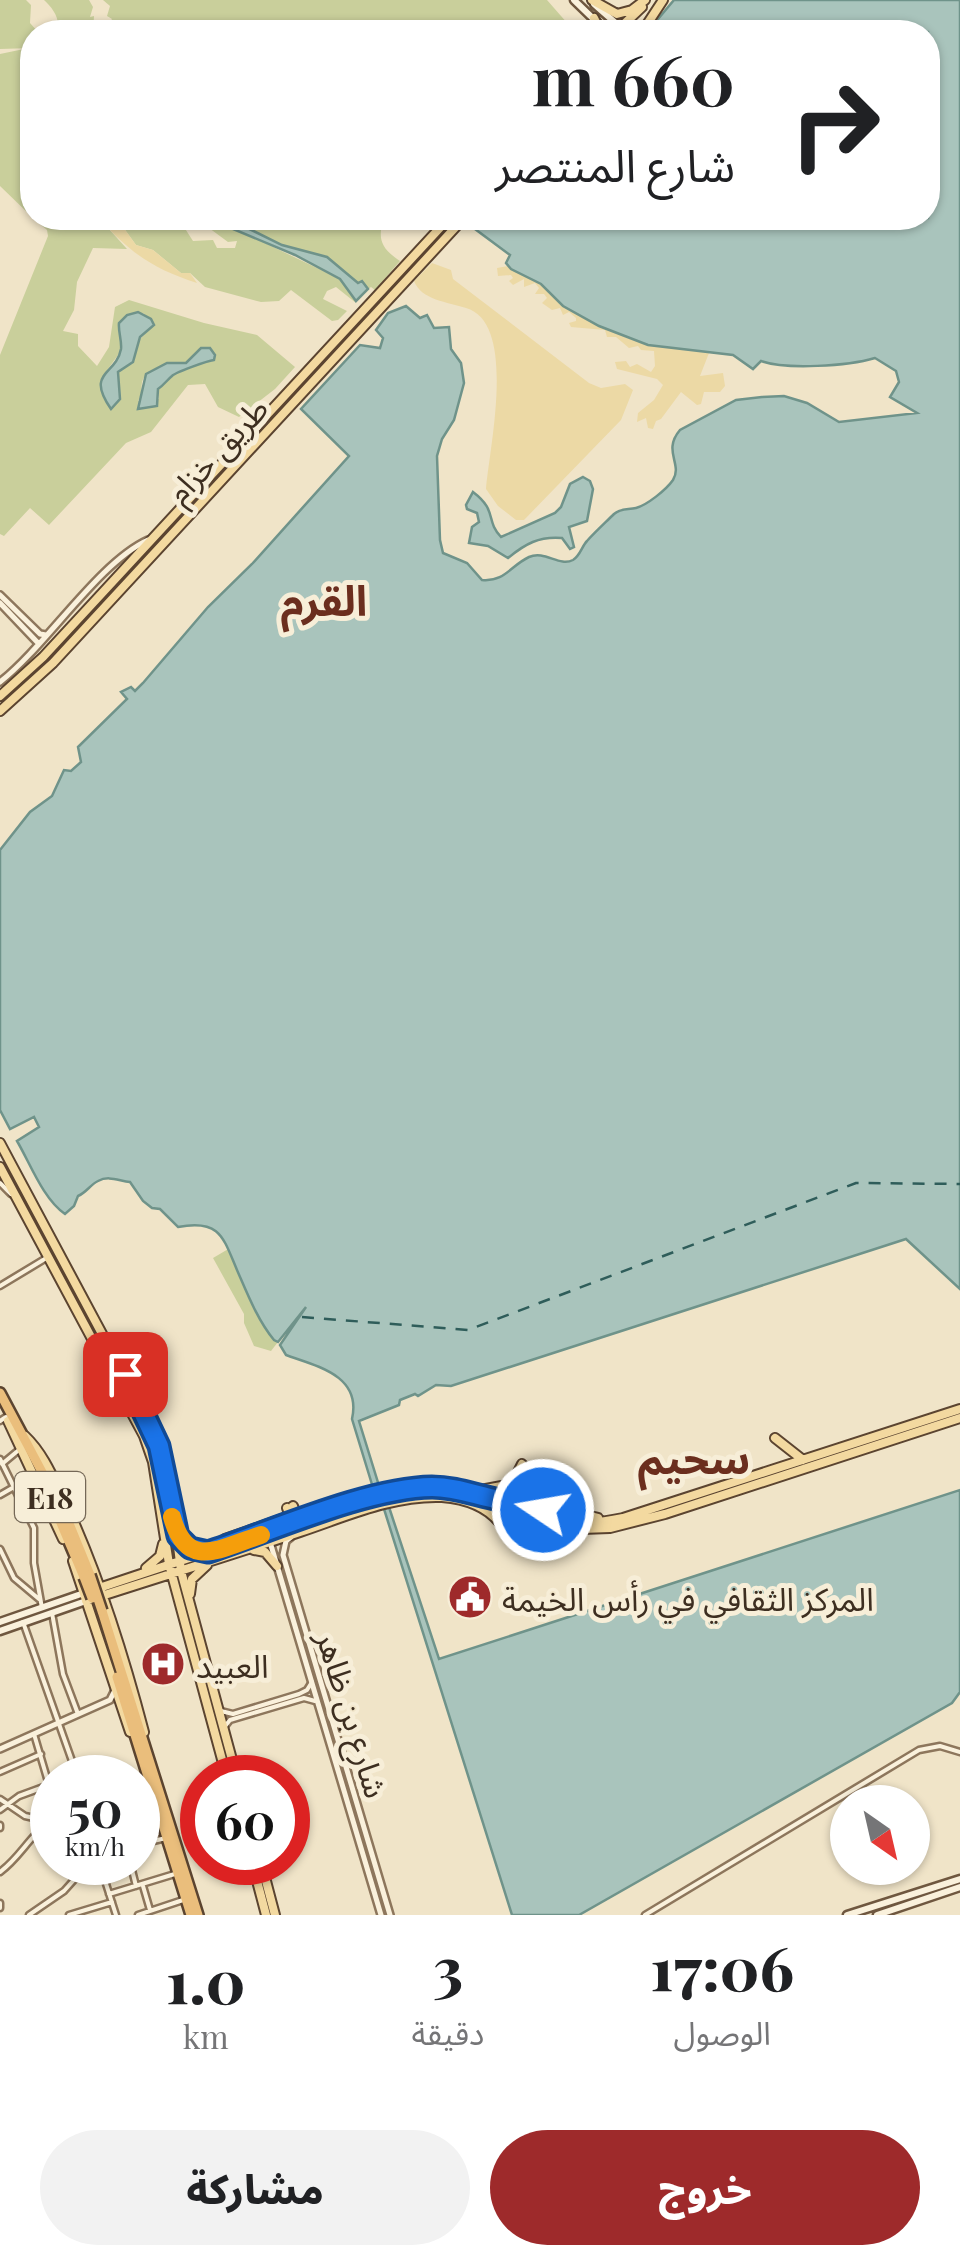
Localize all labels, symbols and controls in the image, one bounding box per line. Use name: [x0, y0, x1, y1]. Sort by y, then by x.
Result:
text: 660 m: [532, 30, 735, 124]
icon: right: [770, 60, 900, 190]
text: شارع المنتصر: [495, 133, 735, 193]
street label: طريق خزام: [156, 387, 280, 515]
district label: القرم: [281, 571, 367, 633]
pin: [83, 1332, 168, 1417]
icon: arrive: [98, 1347, 153, 1402]
district label: سحيم: [638, 1429, 750, 1491]
position arrow: [491, 1458, 595, 1562]
road number: E18: [15, 1472, 85, 1522]
public building icon: المركز الثقافي في رأس الخيمة: [447, 1574, 493, 1620]
place label: المركز الثقافي في رأس الخيمة: [502, 1576, 874, 1624]
street label: شارع بن ظاهر: [303, 1624, 400, 1804]
hospital icon: العبيد: [140, 1641, 186, 1687]
place label: العبيد: [196, 1643, 269, 1686]
speed limit sign: 60: [180, 1755, 310, 1885]
text: 50: [67, 1774, 123, 1841]
north arrow: [830, 1785, 930, 1885]
map controls: [830, 1785, 930, 1885]
text: km/h: [65, 1829, 125, 1862]
text: 3: [433, 1926, 463, 2006]
text: 17:06: [650, 1926, 794, 2006]
text: 1.0: [166, 1939, 245, 2019]
text: دقيقة: [411, 2010, 484, 2053]
text: الوصول: [674, 2010, 771, 2053]
text: km: [183, 2014, 229, 2057]
button: مشاركة: [40, 2130, 470, 2245]
button: خروج: [490, 2130, 920, 2245]

